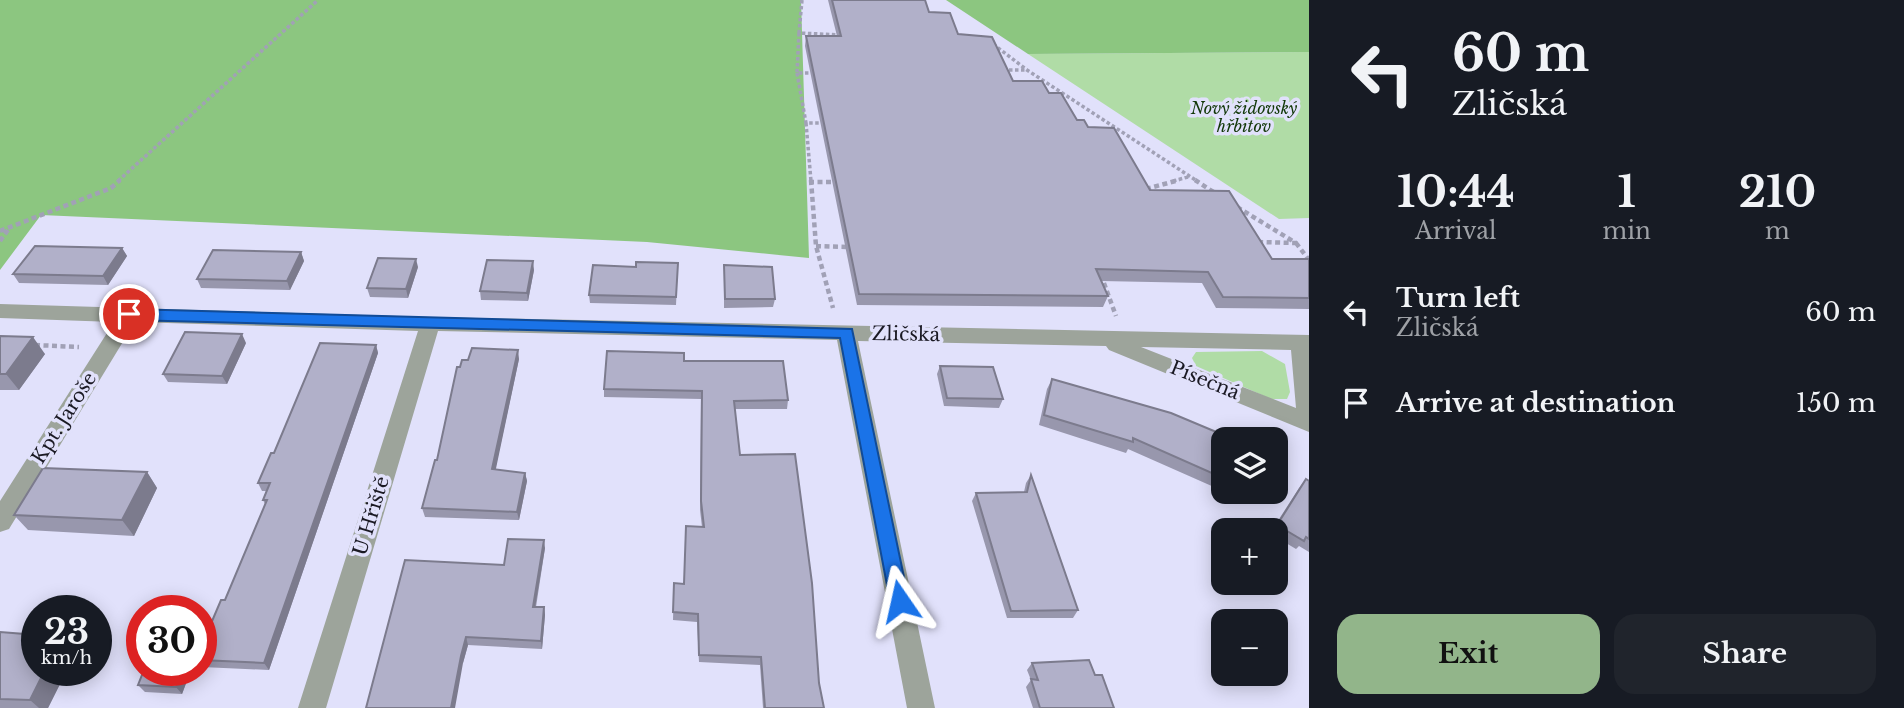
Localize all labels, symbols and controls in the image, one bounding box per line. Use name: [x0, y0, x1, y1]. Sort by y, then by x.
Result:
text: 60 m: [1452, 23, 1589, 84]
icon: left: [1337, 28, 1428, 119]
text: Zličská: [1452, 84, 1567, 124]
park label: Nový židovský hřbitov: [1190, 98, 1298, 136]
text: 10:44: [1397, 166, 1515, 218]
text: 1: [1618, 166, 1636, 218]
text: 210: [1739, 166, 1816, 218]
text: Arrival: [1415, 217, 1496, 245]
text: min: [1602, 217, 1651, 245]
text: m: [1765, 217, 1790, 245]
text: Turn left: [1396, 282, 1520, 314]
pin: [99, 284, 159, 344]
icon: left: [1337, 293, 1375, 331]
icon: arrive: [110, 295, 148, 333]
text: 60 m: [1805, 296, 1876, 328]
text: Zličská: [1396, 314, 1479, 342]
street label: Zličská: [872, 322, 941, 346]
street label: Písečná: [1167, 356, 1244, 404]
street label: Kpt. Jaroše: [27, 368, 101, 468]
icon: arrive: [1337, 384, 1375, 422]
text: Arrive at destination: [1396, 387, 1676, 419]
text: 150 m: [1796, 387, 1876, 419]
map controls: [1211, 427, 1288, 686]
button: layers: [1211, 427, 1288, 504]
street label: U Hřiště: [348, 474, 394, 558]
button: +: [1211, 518, 1288, 595]
position arrow: [863, 564, 937, 638]
speed limit sign: 30: [126, 595, 217, 686]
button: −: [1211, 609, 1288, 686]
text: 23: [44, 610, 89, 653]
button: Exit: [1337, 614, 1600, 694]
button: Share: [1614, 614, 1876, 694]
text: km/h: [41, 647, 92, 669]

